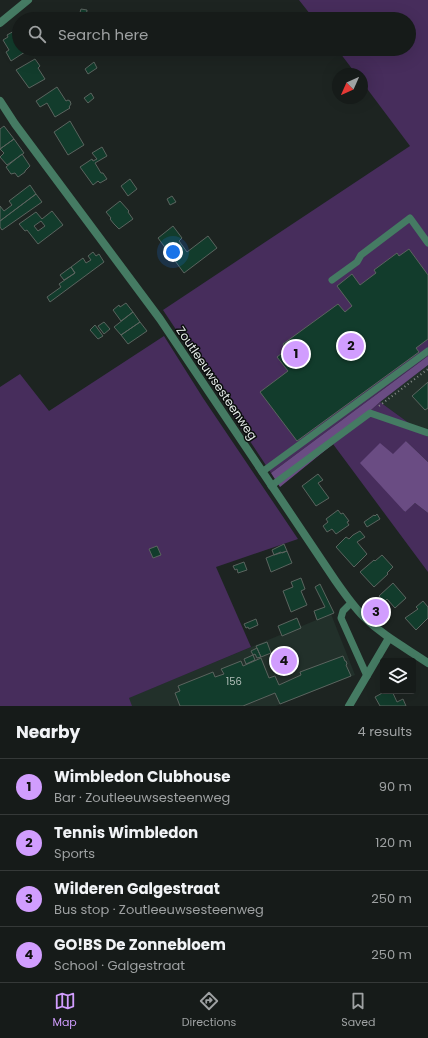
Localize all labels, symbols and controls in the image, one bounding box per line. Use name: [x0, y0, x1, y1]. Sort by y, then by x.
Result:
search box: [12, 12, 416, 56]
icon: search: [26, 23, 48, 45]
text: Search here: [58, 24, 148, 45]
north arrow: [332, 68, 368, 104]
your location: [163, 242, 183, 262]
street label: Zoutleeuwsesteenweg: [173, 323, 261, 443]
pin: 2: [338, 331, 364, 361]
pin: 1: [283, 339, 309, 369]
pin: 3: [363, 597, 389, 627]
pin: 4: [271, 646, 297, 676]
map controls: [380, 658, 416, 694]
button: layers: [380, 658, 416, 694]
house number: 156: [226, 674, 242, 689]
text: Nearby: [16, 720, 80, 744]
text: 4 results: [358, 722, 412, 741]
text: Wimbledon Clubhouse: [54, 766, 231, 787]
text: 1: [27, 777, 31, 796]
text: 90 m: [379, 777, 412, 796]
text: Bar · Zoutleeuwsesteenweg: [54, 788, 230, 807]
text: Tennis Wimbledon: [54, 822, 198, 843]
text: 2: [25, 833, 33, 852]
text: 120 m: [375, 833, 412, 852]
text: Sports: [54, 844, 95, 863]
text: Wilderen Galgestraat: [54, 878, 220, 899]
text: 3: [25, 889, 33, 908]
text: 250 m: [371, 889, 412, 908]
text: Bus stop · Zoutleeuwsesteenweg: [54, 900, 264, 919]
text: GO!BS De Zonnebloem: [54, 934, 226, 955]
text: 4: [25, 945, 33, 964]
text: 250 m: [371, 945, 412, 964]
text: School · Galgestraat: [54, 956, 185, 975]
tab: Map: [52, 990, 77, 1031]
tab: Directions: [182, 990, 236, 1031]
tab: Saved: [341, 990, 376, 1031]

